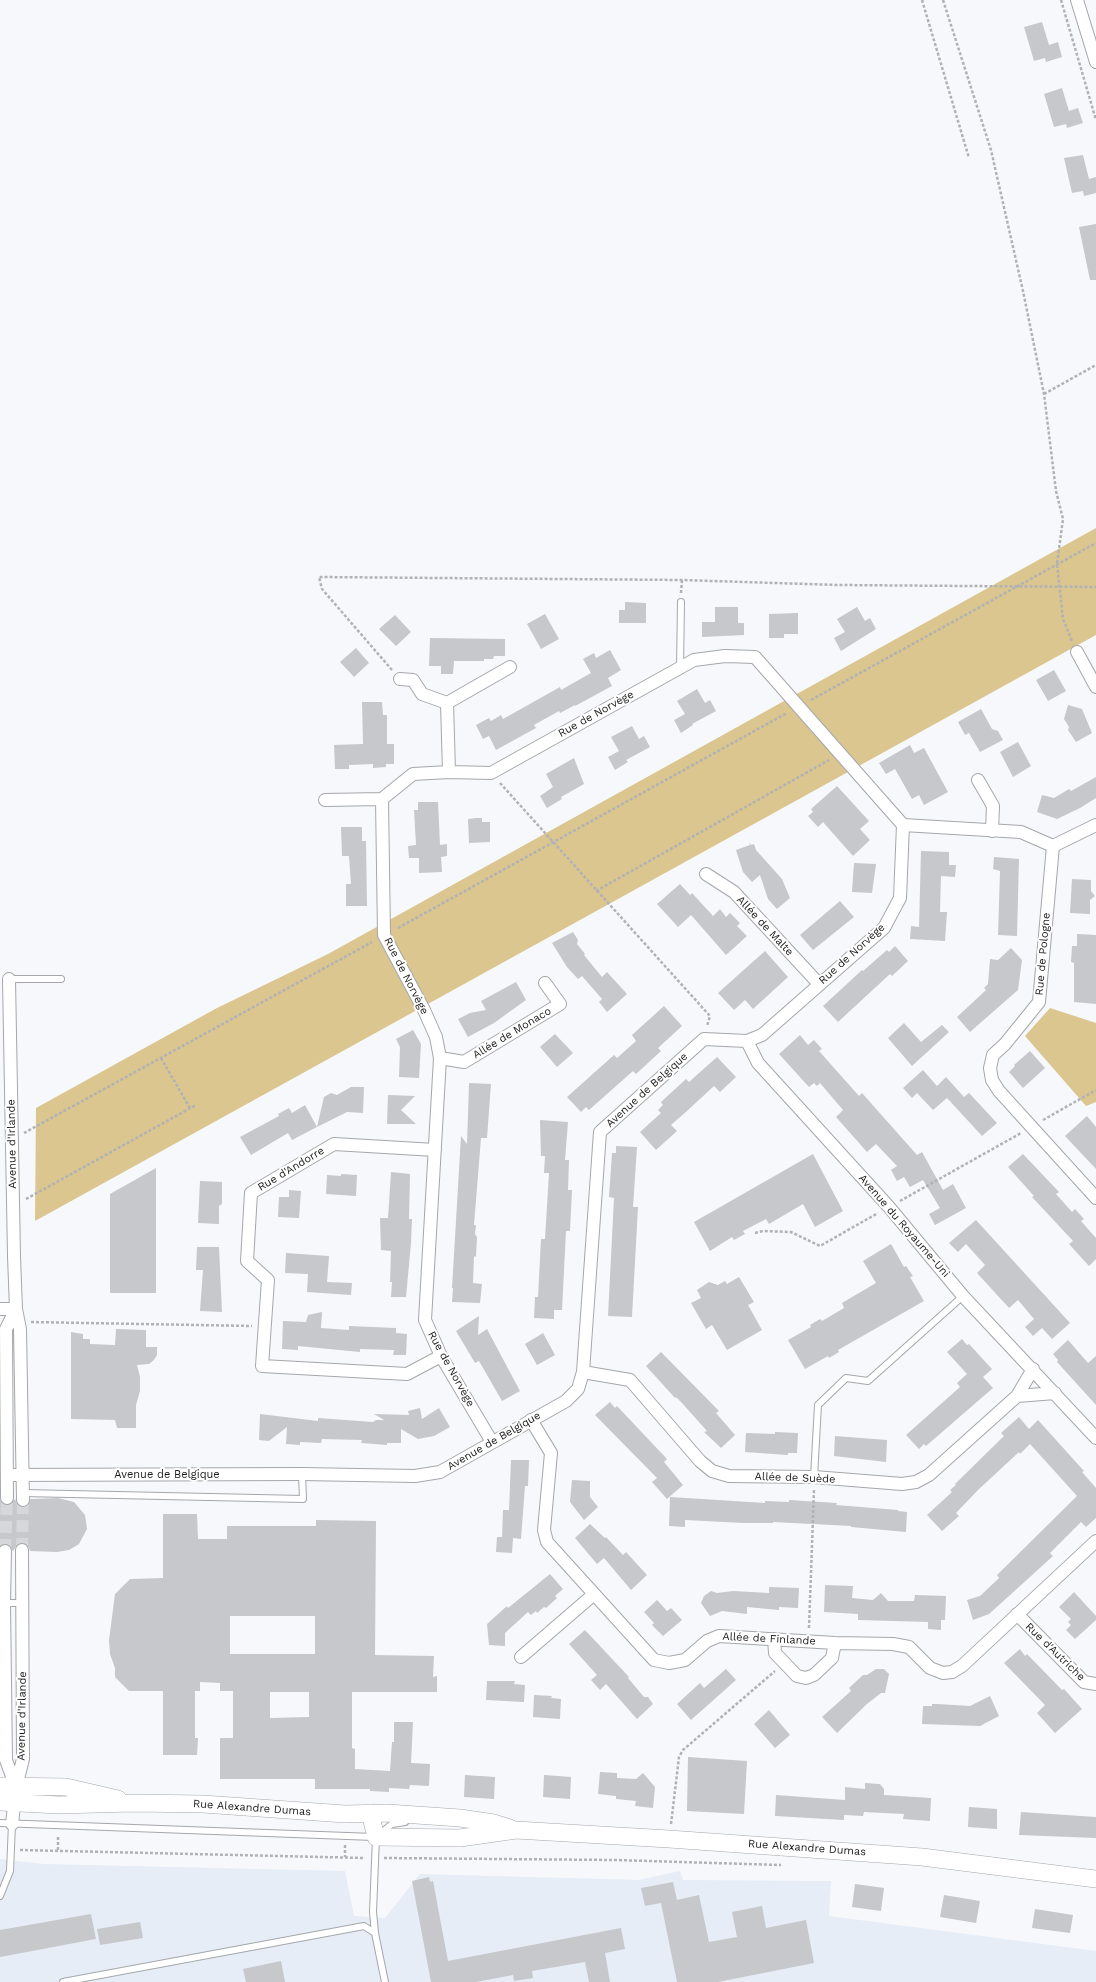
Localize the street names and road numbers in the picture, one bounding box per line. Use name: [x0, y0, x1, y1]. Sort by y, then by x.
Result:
street label: Rue de Norvège: [556, 688, 636, 740]
street label: Allée de Malte: [734, 893, 796, 959]
street label: Rue de Pologne: [1033, 912, 1053, 996]
street label: Rue de Norvège: [816, 921, 888, 987]
street label: Rue de Norvège: [381, 935, 431, 1017]
street label: Allée de Monaco: [470, 1004, 554, 1062]
street label: Avenue de Belgique: [603, 1050, 691, 1130]
street label: Avenue d'Irlande: [5, 1099, 19, 1189]
street label: Rue d'Andorre: [255, 1144, 327, 1194]
street label: Avenue du Royaume-Uni: [856, 1172, 952, 1280]
street label: Rue de Norvège: [425, 1329, 477, 1409]
street label: Avenue de Belgique: [445, 1409, 543, 1473]
street label: Avenue de Belgique: [114, 1468, 220, 1482]
street label: Allée de Suède: [754, 1470, 836, 1486]
street label: Rue d'Autriche: [1022, 1620, 1088, 1684]
street label: Allée de Finlande: [722, 1630, 816, 1648]
street label: Avenue d'Irlande: [15, 1671, 29, 1761]
street label: Rue Alexandre Dumas: [193, 1797, 311, 1819]
street label: Rue Alexandre Dumas: [748, 1837, 866, 1859]

